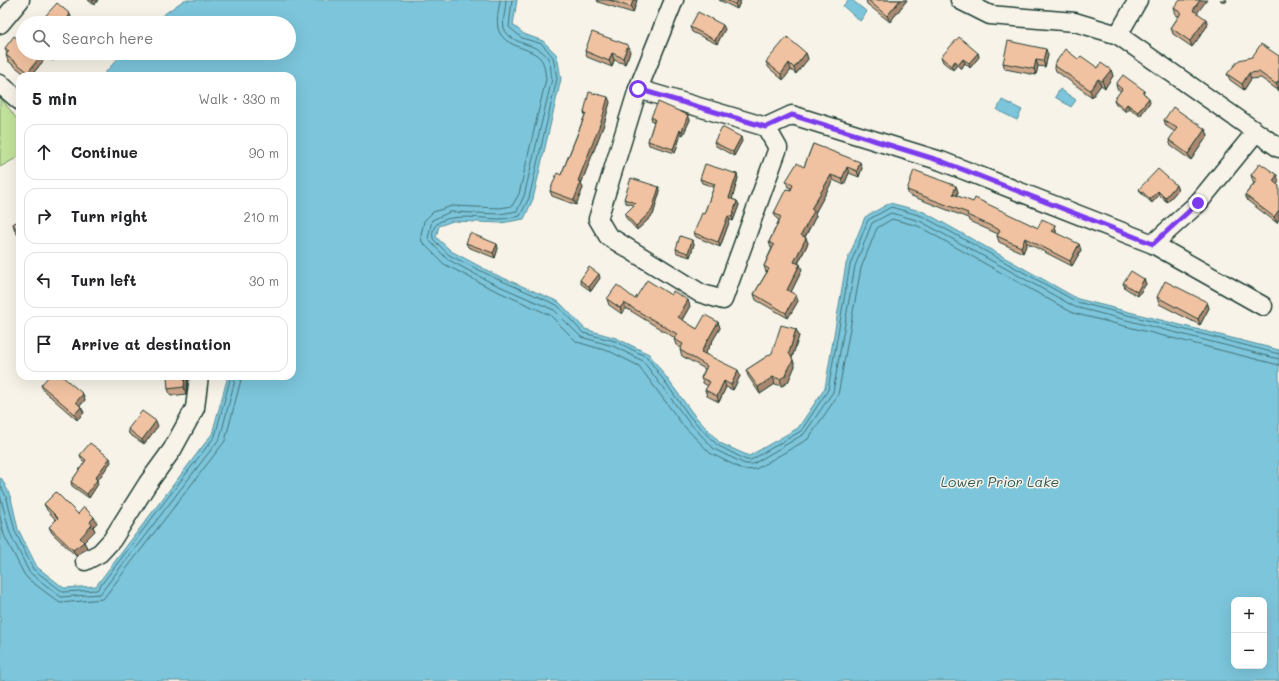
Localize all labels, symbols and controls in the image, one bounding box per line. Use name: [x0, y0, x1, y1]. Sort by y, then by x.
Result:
search box: [16, 16, 296, 60]
icon: search: [30, 27, 52, 49]
text: Search here: [62, 28, 153, 48]
route start: [629, 80, 647, 98]
text: 5 min: [32, 87, 77, 109]
text: Walk · 330 m: [199, 90, 280, 107]
icon: ahead: [33, 141, 55, 163]
text: Continue: [71, 142, 138, 162]
text: 90 m: [249, 144, 279, 161]
route end: [1189, 194, 1207, 212]
icon: right: [33, 205, 55, 227]
text: Turn right: [71, 206, 148, 226]
text: 210 m: [243, 208, 279, 225]
icon: left: [33, 269, 55, 291]
text: Turn left: [71, 270, 136, 290]
text: 30 m: [249, 272, 279, 289]
icon: arrive: [33, 333, 55, 355]
text: Arrive at destination: [71, 334, 231, 354]
water label: Lower Prior Lake: [941, 472, 1059, 491]
map controls: [1231, 597, 1267, 669]
button: +: [1231, 597, 1267, 633]
button: −: [1231, 633, 1267, 669]

